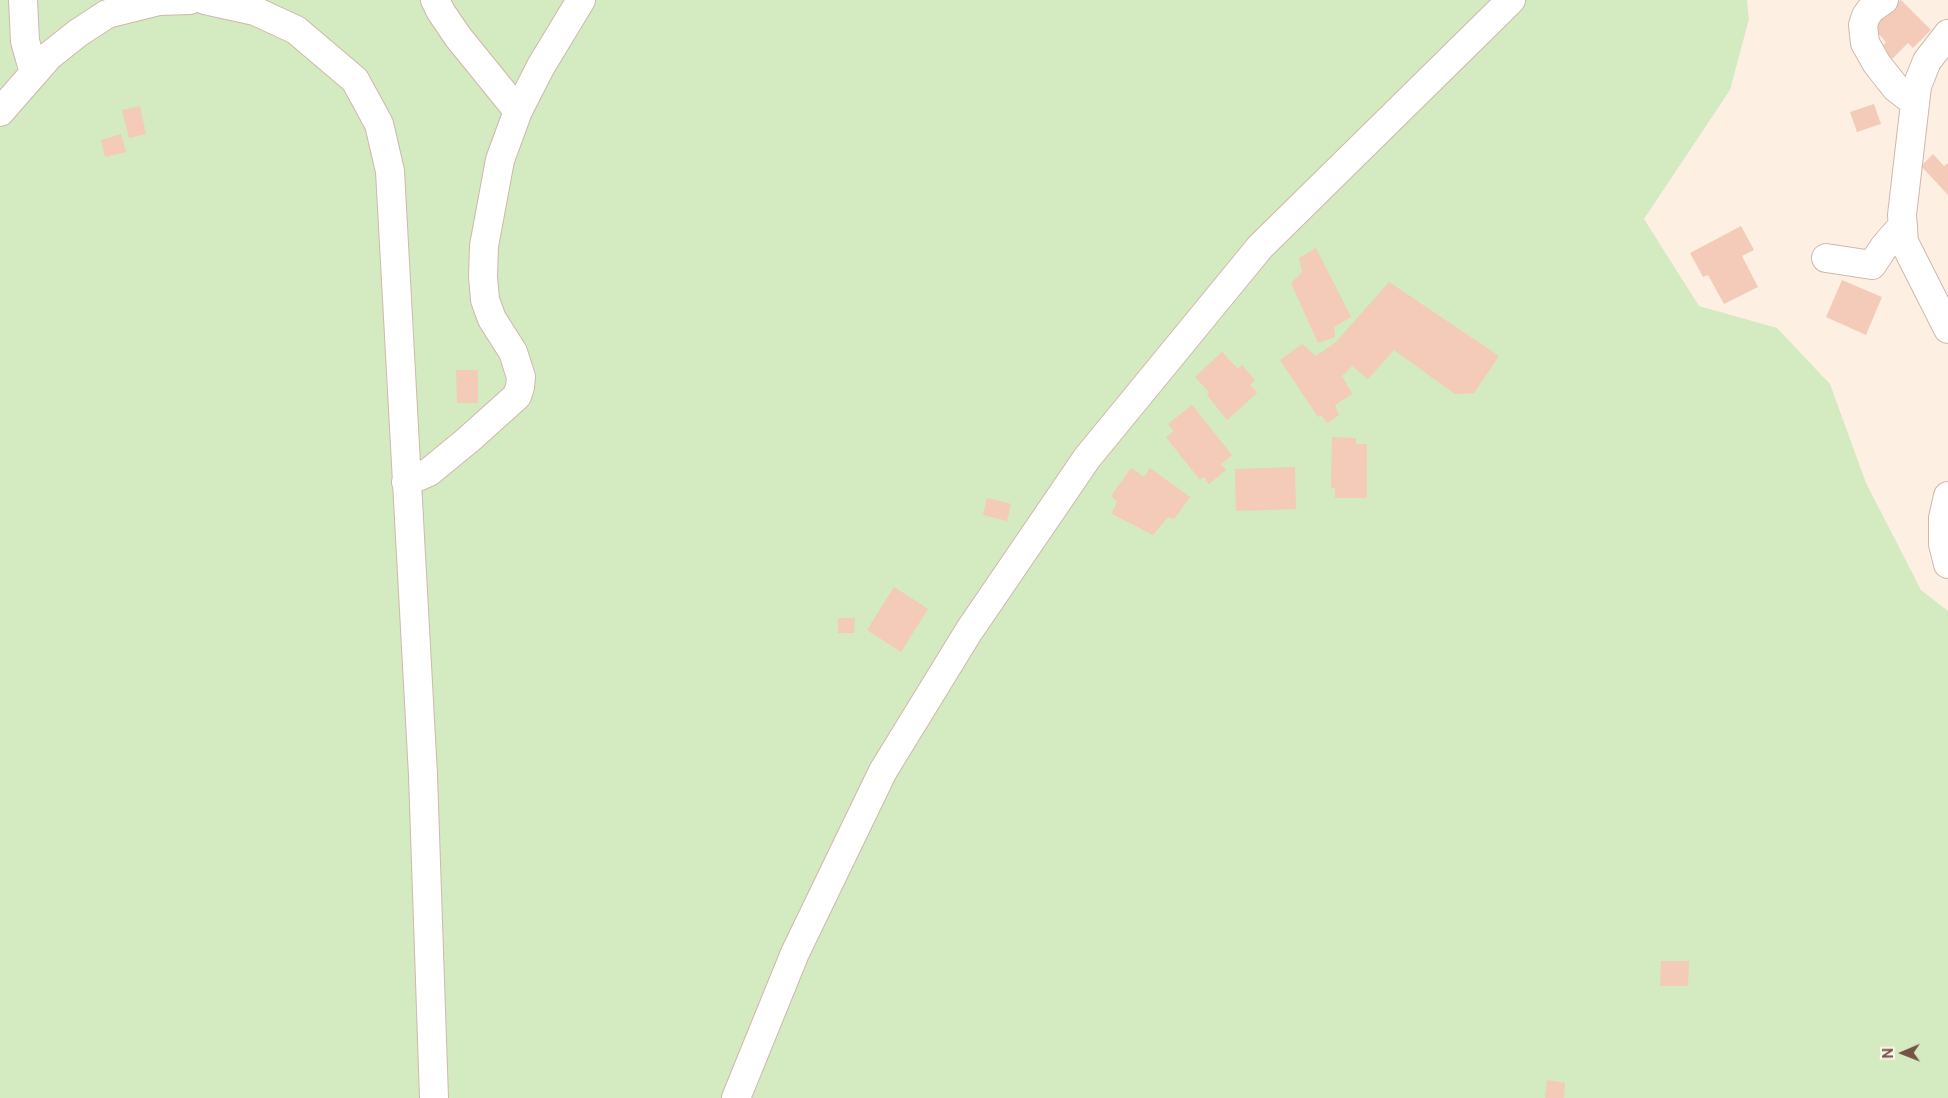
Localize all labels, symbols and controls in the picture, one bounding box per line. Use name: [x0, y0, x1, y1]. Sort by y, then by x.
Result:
north arrow: [1878, 1028, 1928, 1078]
text: N: [1880, 1048, 1896, 1059]

